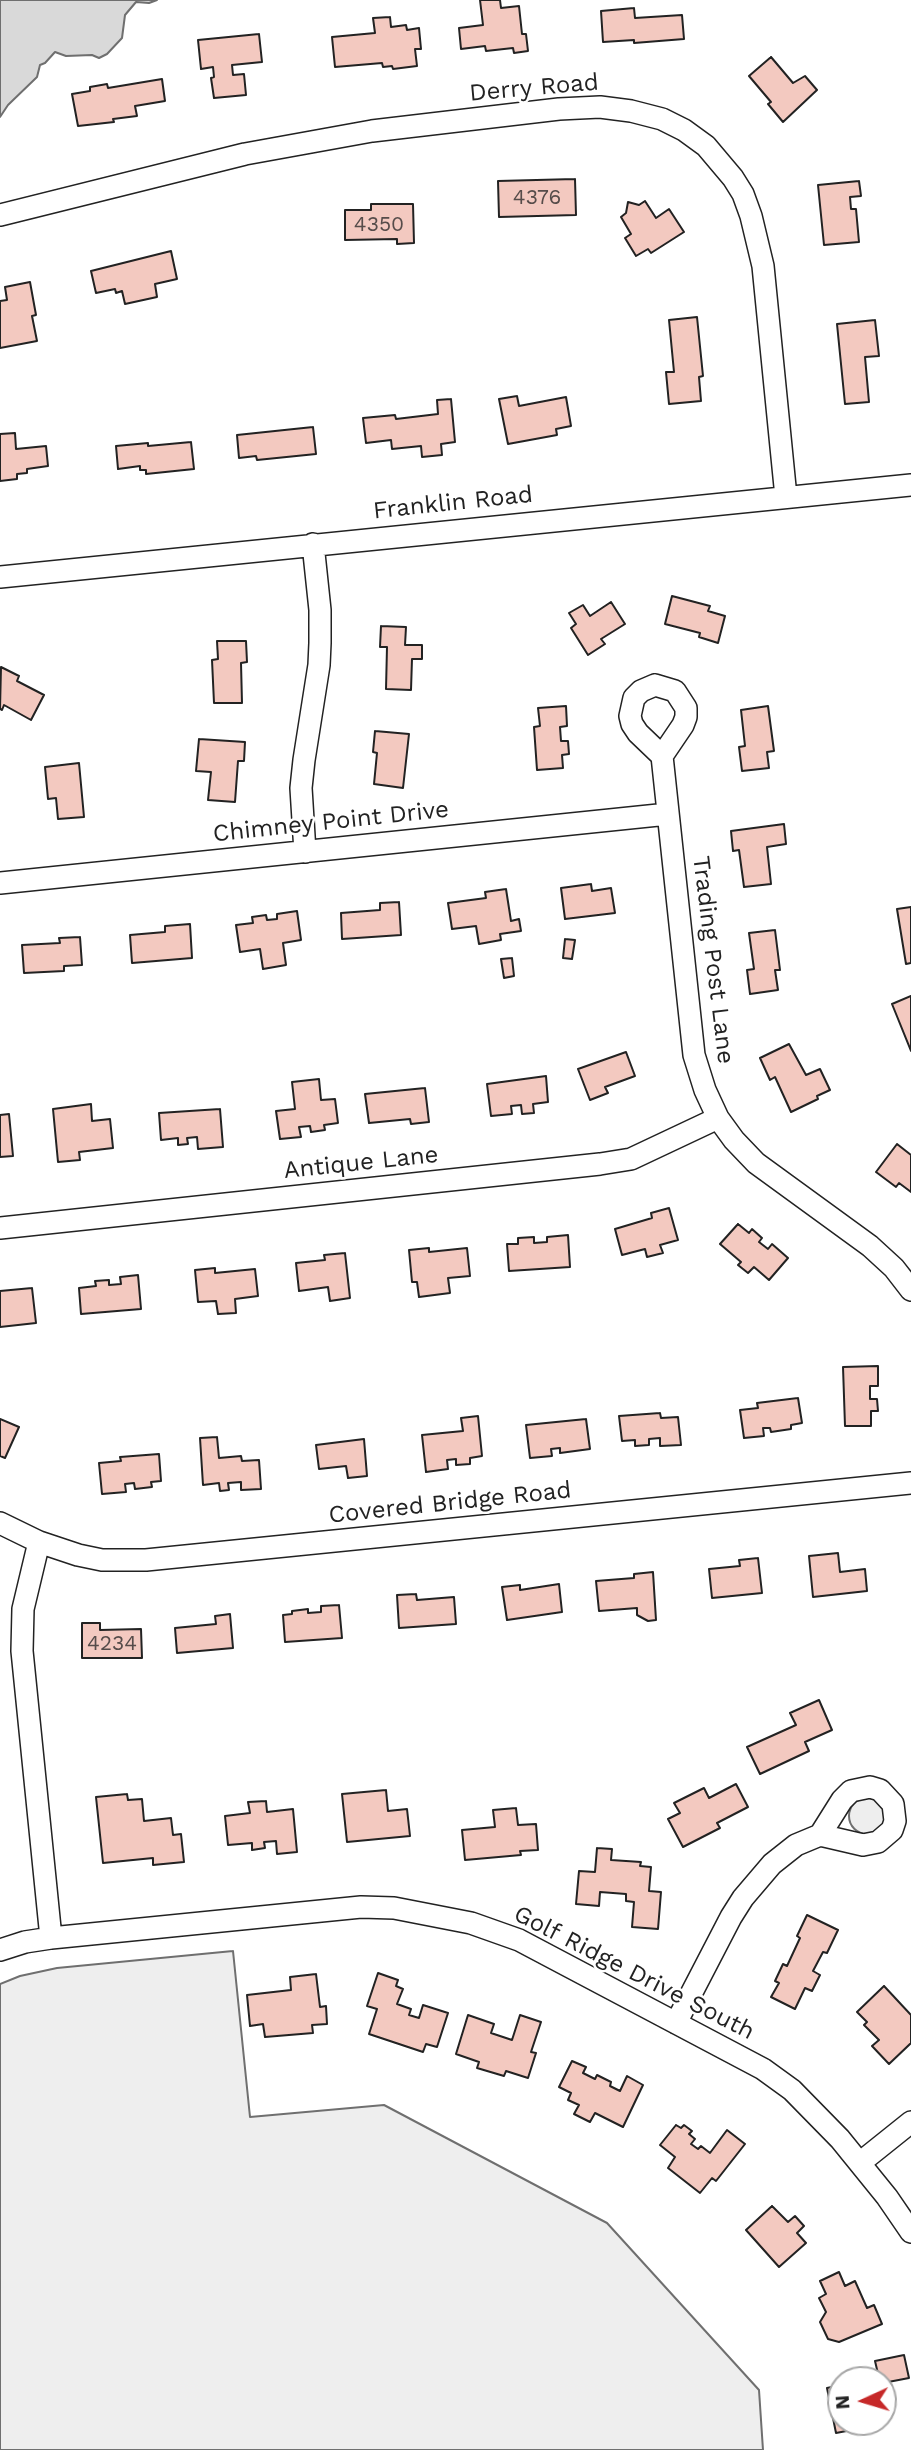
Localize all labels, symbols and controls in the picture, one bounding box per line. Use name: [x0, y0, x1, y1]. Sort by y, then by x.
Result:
street label: Derry Road: [468, 68, 600, 108]
house number: 4376: [513, 185, 561, 211]
house number: 4350: [354, 212, 404, 238]
street label: Franklin Road: [372, 480, 534, 526]
street label: Chimney Point Drive: [212, 795, 450, 849]
street label: Trading Post Lane: [686, 854, 740, 1066]
street label: Antique Lane: [282, 1141, 440, 1185]
street label: Covered Bridge Road: [327, 1476, 573, 1530]
house number: 4234: [87, 1631, 137, 1657]
street label: Golf Ridge Drive South: [509, 1900, 759, 2046]
north arrow: [827, 2366, 897, 2436]
text: N: [831, 2395, 855, 2410]

